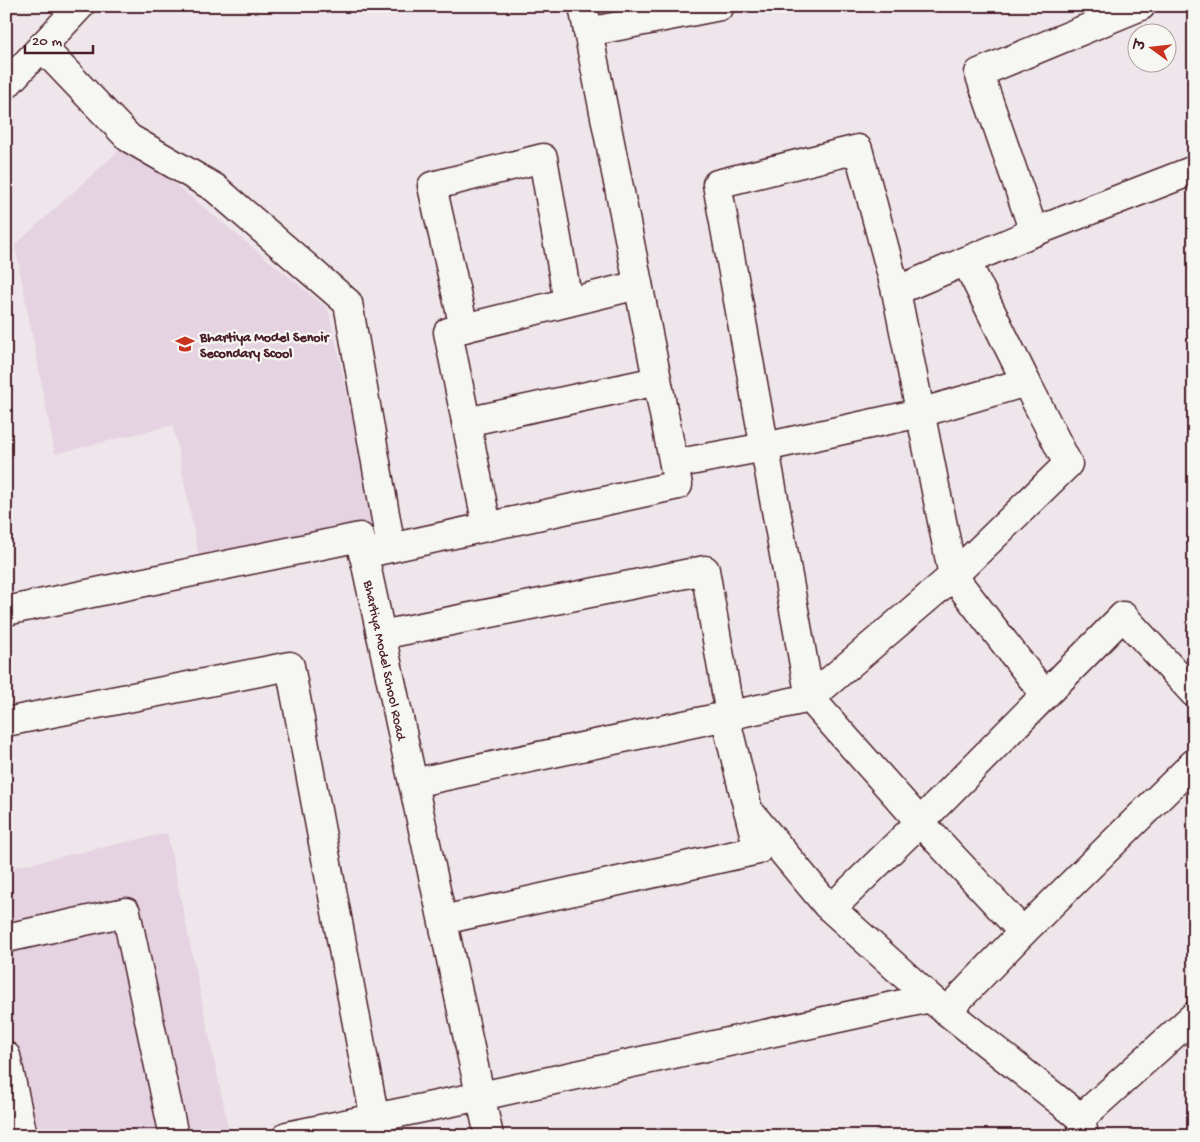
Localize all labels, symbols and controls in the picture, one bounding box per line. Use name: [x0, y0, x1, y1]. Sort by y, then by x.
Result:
scale bar: [25, 22, 92, 54]
north arrow: [1128, 22, 1178, 72]
text: 20 m: [32, 33, 62, 51]
text: उ: [1132, 37, 1152, 54]
place label: Bhartiya Model Senoir Secondary Scool: [199, 330, 331, 363]
school or university icon: Bhartiya Model Senoir Secondary Scool: [174, 333, 196, 355]
street label: Bhartiya Model School Road: [358, 578, 409, 744]

